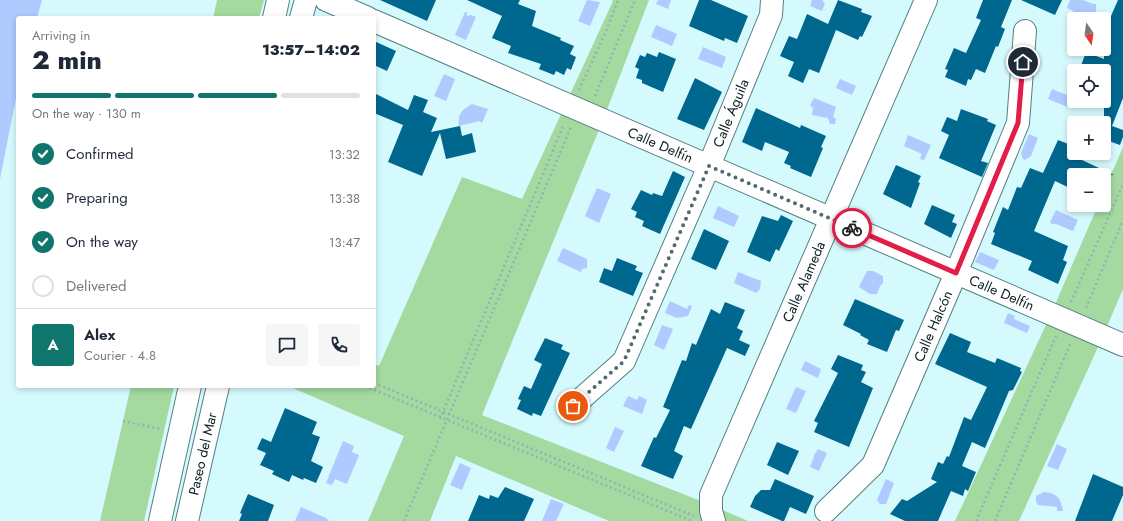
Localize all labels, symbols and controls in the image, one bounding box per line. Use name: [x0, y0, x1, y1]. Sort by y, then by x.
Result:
north arrow: [1067, 12, 1111, 56]
map controls: [1067, 12, 1111, 212]
text: Arriving in: [32, 26, 90, 45]
text: 13:57–14:02: [262, 39, 360, 61]
text: 2 min: [32, 41, 102, 79]
pin: [1006, 45, 1040, 79]
icon: home: [1012, 51, 1034, 73]
button: locate: [1067, 64, 1111, 108]
street label: Calle Águila: [708, 76, 754, 150]
text: On the way · 130 m: [32, 104, 141, 123]
button: +: [1067, 116, 1111, 160]
street label: Calle Delfín: [625, 122, 696, 168]
icon: check: [32, 143, 54, 165]
text: Confirmed: [66, 143, 134, 165]
text: 13:32: [329, 145, 360, 164]
button: −: [1067, 168, 1111, 212]
icon: check: [32, 187, 54, 209]
text: Preparing: [66, 187, 128, 209]
text: 13:38: [329, 189, 360, 208]
courier: [832, 208, 872, 248]
icon: bike: [841, 217, 863, 239]
icon: check: [32, 231, 54, 253]
text: On the way: [66, 231, 138, 253]
text: 13:47: [329, 233, 360, 252]
street label: Calle Alameda: [777, 238, 830, 325]
street label: Calle Delfín: [966, 270, 1038, 315]
text: Delivered: [66, 275, 127, 297]
street label: Calle Halcón: [909, 287, 957, 365]
text: Alex: [84, 324, 115, 346]
button: chat: [266, 324, 308, 366]
button: phone: [318, 324, 360, 366]
text: A: [47, 334, 59, 356]
text: Courier · 4.8: [84, 346, 156, 365]
pin: [556, 389, 590, 423]
icon: bag: [562, 395, 584, 417]
street label: Paseo del Mar: [183, 410, 222, 497]

